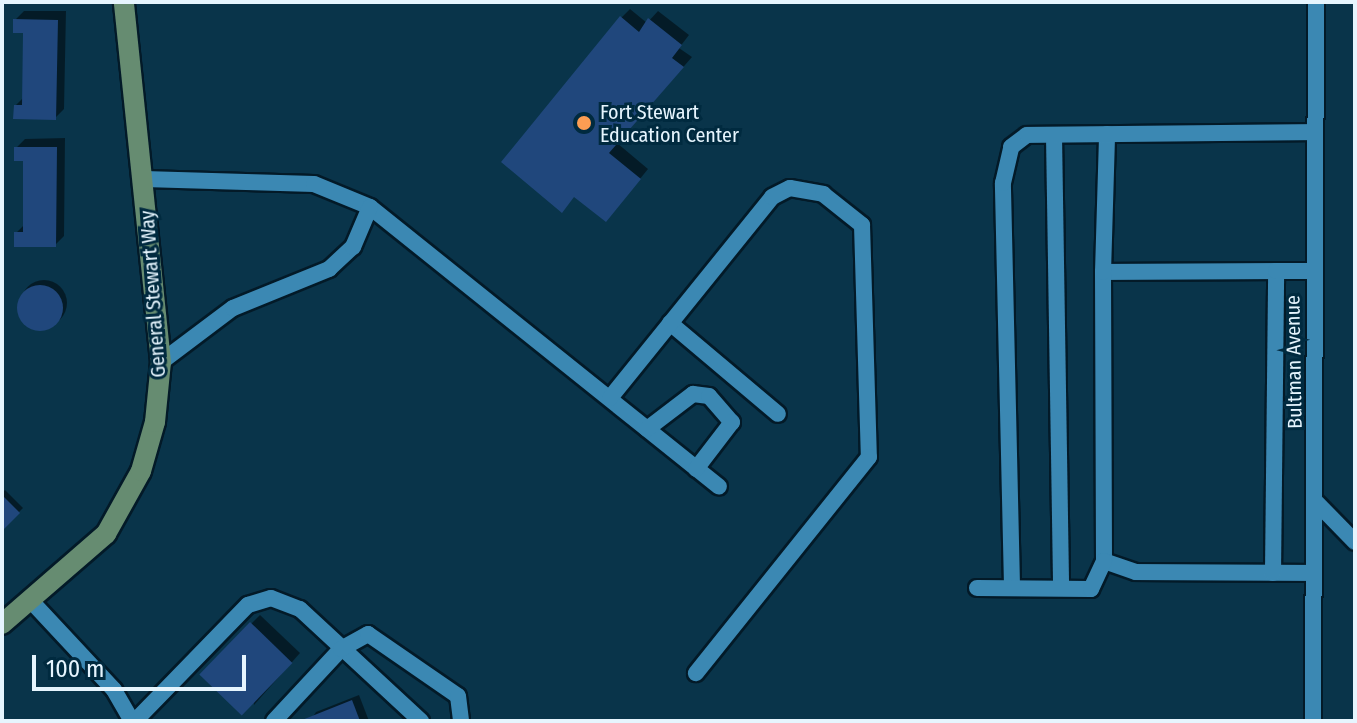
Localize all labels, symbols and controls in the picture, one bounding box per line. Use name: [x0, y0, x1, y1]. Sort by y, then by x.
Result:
place label: Fort Stewart Education Center: [600, 100, 739, 147]
marker: Fort Stewart Education Center: [575, 114, 593, 132]
street label: General Stewart Way: [135, 210, 171, 378]
street label: Bultman Avenue: [1281, 295, 1307, 429]
scale bar: [36, 639, 250, 689]
text: 100 m: [46, 655, 104, 683]

